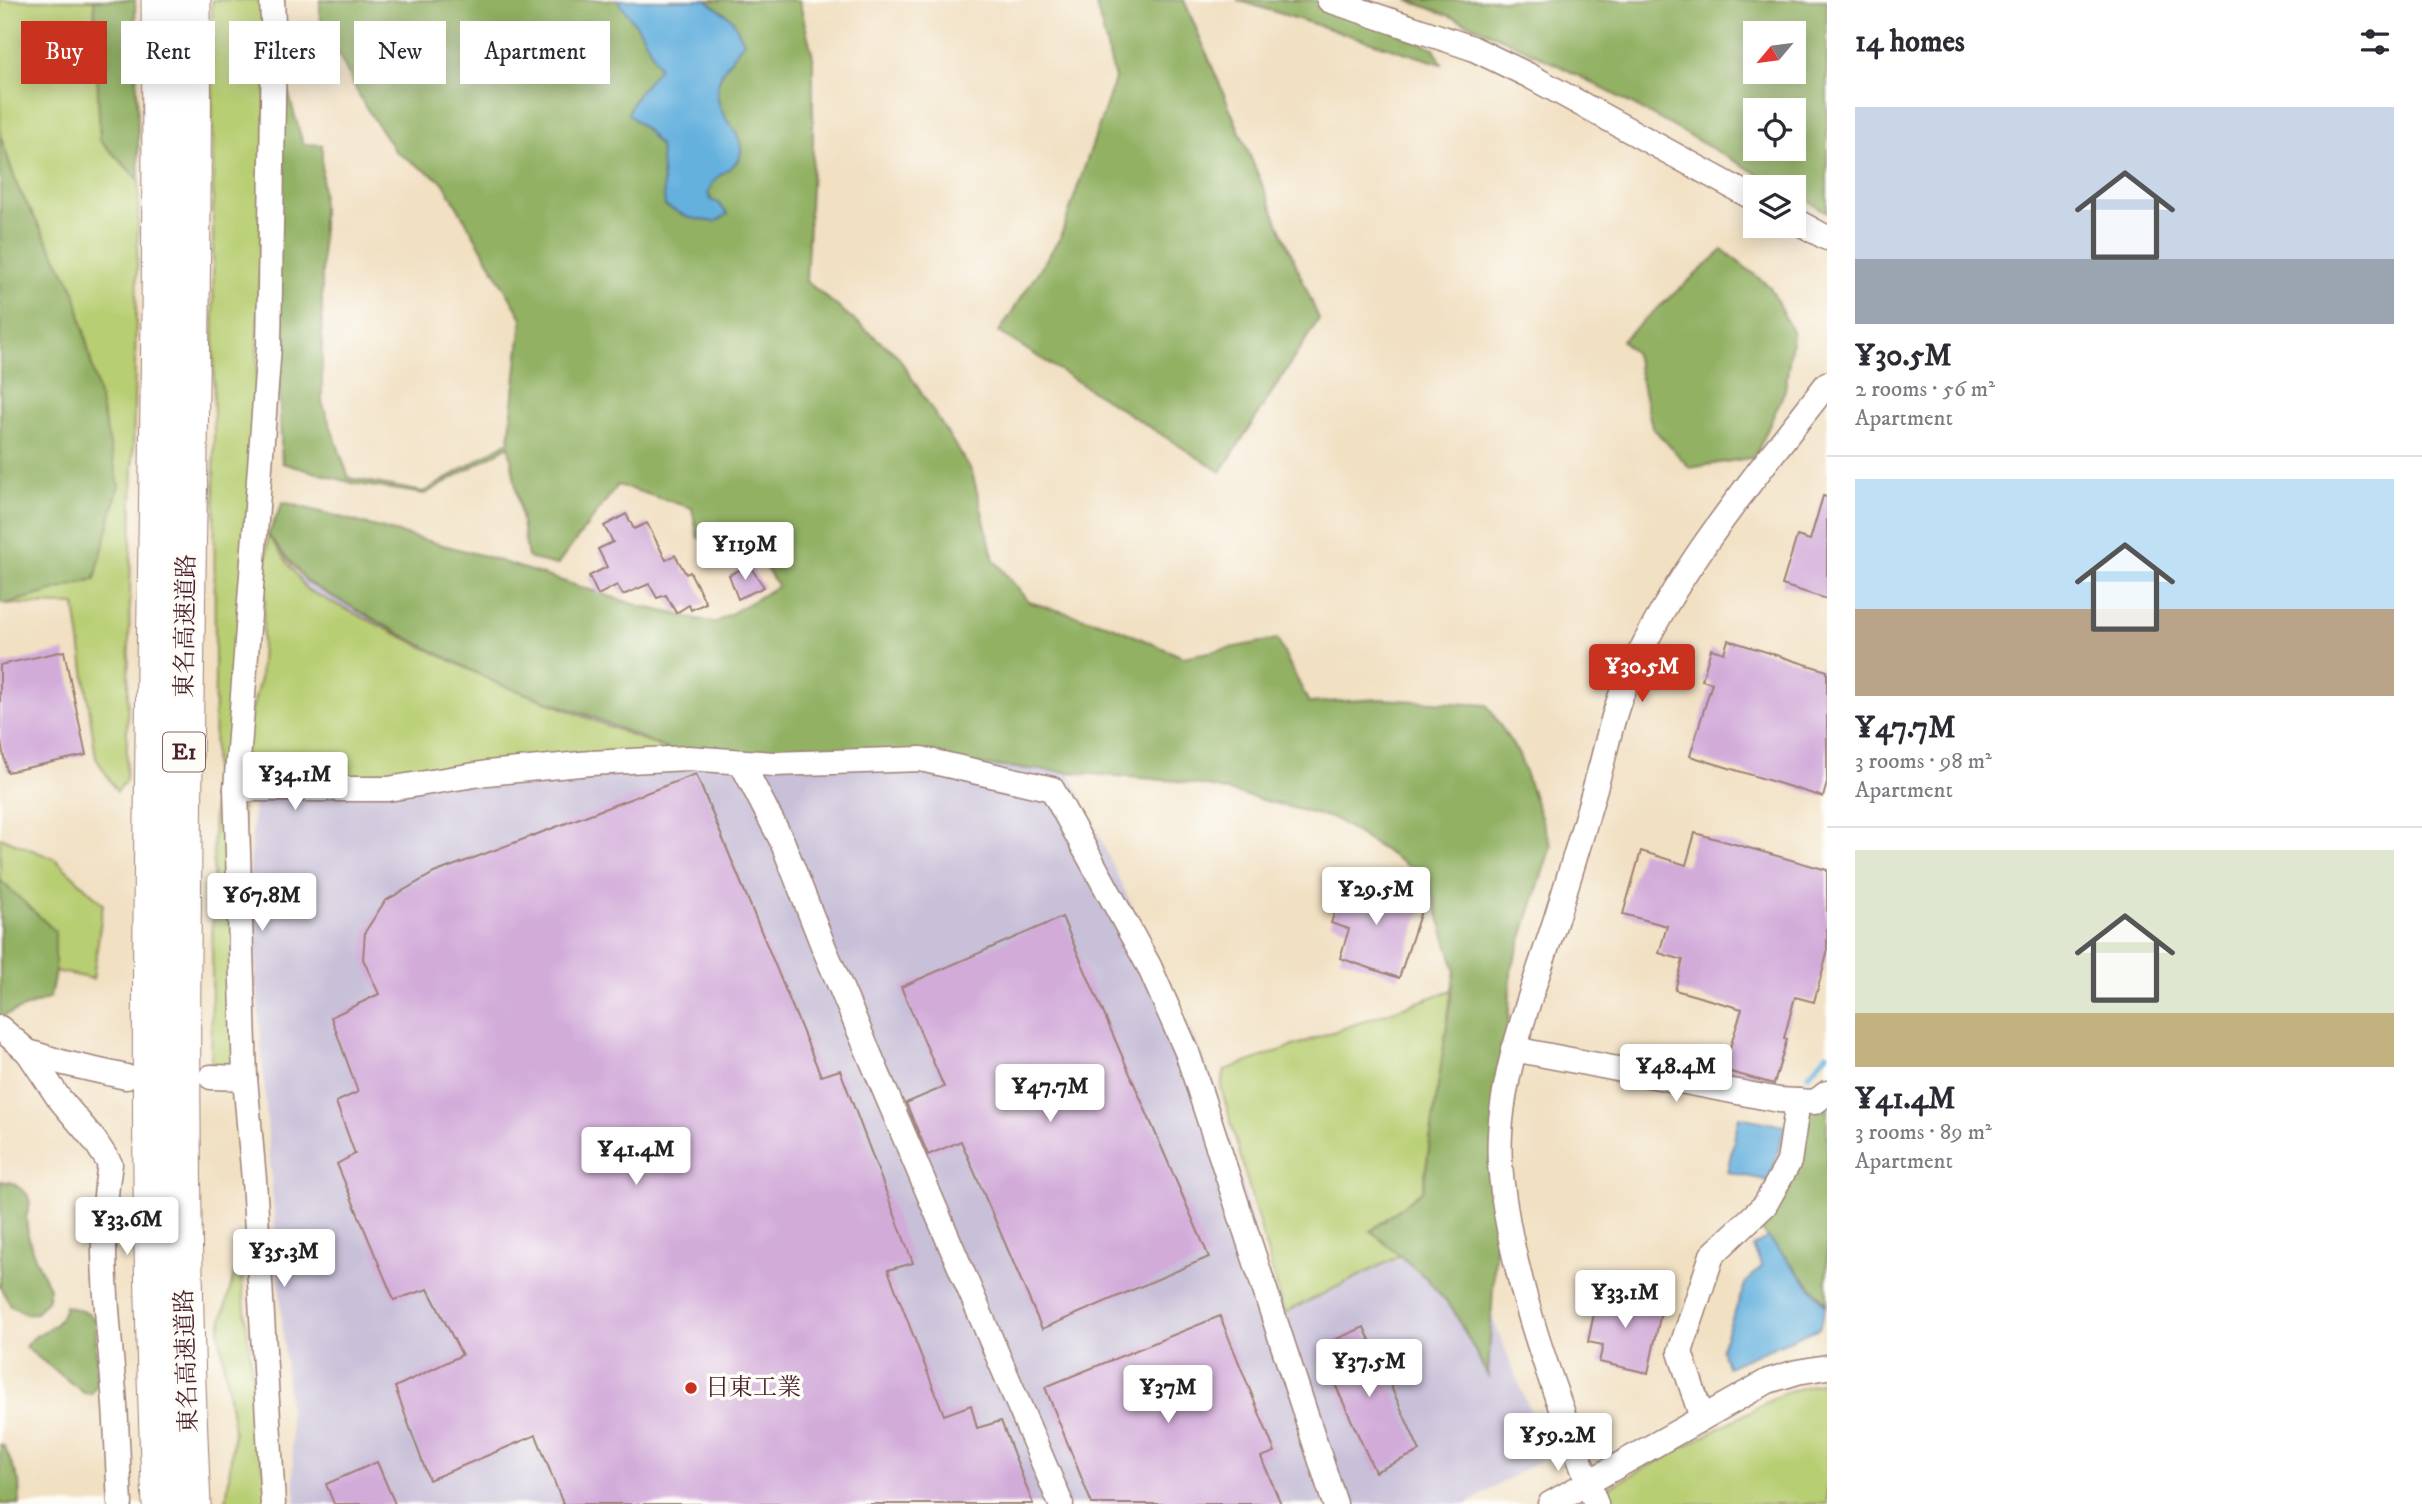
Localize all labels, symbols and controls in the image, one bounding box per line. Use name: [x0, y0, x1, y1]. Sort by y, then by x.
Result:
chip: Buy: [21, 21, 107, 84]
chip: Rent: [121, 21, 215, 84]
chip: Filters: [229, 21, 340, 84]
chip: New: [354, 21, 446, 84]
chip: Apartment: [460, 21, 610, 84]
north arrow: [1743, 21, 1806, 84]
map controls: [1743, 21, 1806, 238]
icon: filters: [2356, 23, 2394, 61]
text: 14 homes: [1855, 24, 1965, 61]
button: locate: [1743, 98, 1806, 161]
icon: home: [2062, 152, 2188, 278]
button: layers: [1743, 175, 1806, 238]
text: ¥30.5M: [1855, 338, 1952, 375]
text: 2 rooms · 56 m²: [1855, 375, 1995, 404]
text: Apartment: [1855, 404, 1953, 433]
pin: ¥119M: [696, 522, 794, 582]
icon: home: [2062, 524, 2188, 650]
text: ¥119M: [713, 530, 777, 559]
street label: 東名高速道路: [170, 554, 202, 698]
pin: ¥30.5M: [1585, 644, 1699, 704]
text: ¥30.5M: [1605, 652, 1679, 681]
text: ¥47.7M: [1855, 710, 1956, 747]
road number: E1: [163, 732, 205, 772]
text: 3 rooms · 98 m²: [1855, 747, 1992, 776]
pin: ¥34.1M: [238, 752, 352, 812]
text: ¥34.1M: [259, 760, 331, 789]
text: Apartment: [1855, 776, 1953, 805]
pin: ¥29.5M: [1319, 867, 1433, 927]
pin: ¥67.8M: [205, 874, 319, 933]
text: ¥29.5M: [1338, 875, 1414, 904]
text: ¥67.8M: [223, 881, 301, 910]
icon: home: [2062, 895, 2188, 1021]
pin: ¥48.4M: [1619, 1044, 1733, 1104]
text: ¥48.4M: [1636, 1052, 1716, 1081]
pin: ¥47.7M: [993, 1064, 1107, 1124]
text: ¥47.7M: [1011, 1072, 1089, 1101]
text: ¥41.4M: [1855, 1081, 1956, 1118]
text: 3 rooms · 89 m²: [1855, 1118, 1992, 1147]
pin: ¥41.4M: [579, 1128, 693, 1187]
text: ¥41.4M: [597, 1135, 675, 1164]
text: Apartment: [1855, 1147, 1953, 1176]
pin: ¥33.6M: [70, 1198, 184, 1257]
text: ¥33.6M: [91, 1205, 163, 1234]
pin: ¥35.3M: [227, 1230, 341, 1289]
text: ¥35.3M: [249, 1237, 319, 1266]
pin: ¥33.1M: [1568, 1270, 1682, 1330]
text: ¥33.1M: [1591, 1278, 1659, 1307]
street label: 東名高速道路: [169, 1289, 205, 1433]
pin: ¥37.5M: [1312, 1340, 1426, 1399]
text: ¥37.5M: [1332, 1347, 1406, 1376]
pin: ¥37M: [1127, 1366, 1209, 1425]
place label: 日東工業: [705, 1373, 801, 1403]
text: ¥37M: [1139, 1373, 1197, 1402]
marker: 日東工業: [683, 1380, 699, 1396]
pin: ¥59.2M: [1501, 1414, 1615, 1473]
text: ¥59.2M: [1520, 1421, 1596, 1450]

